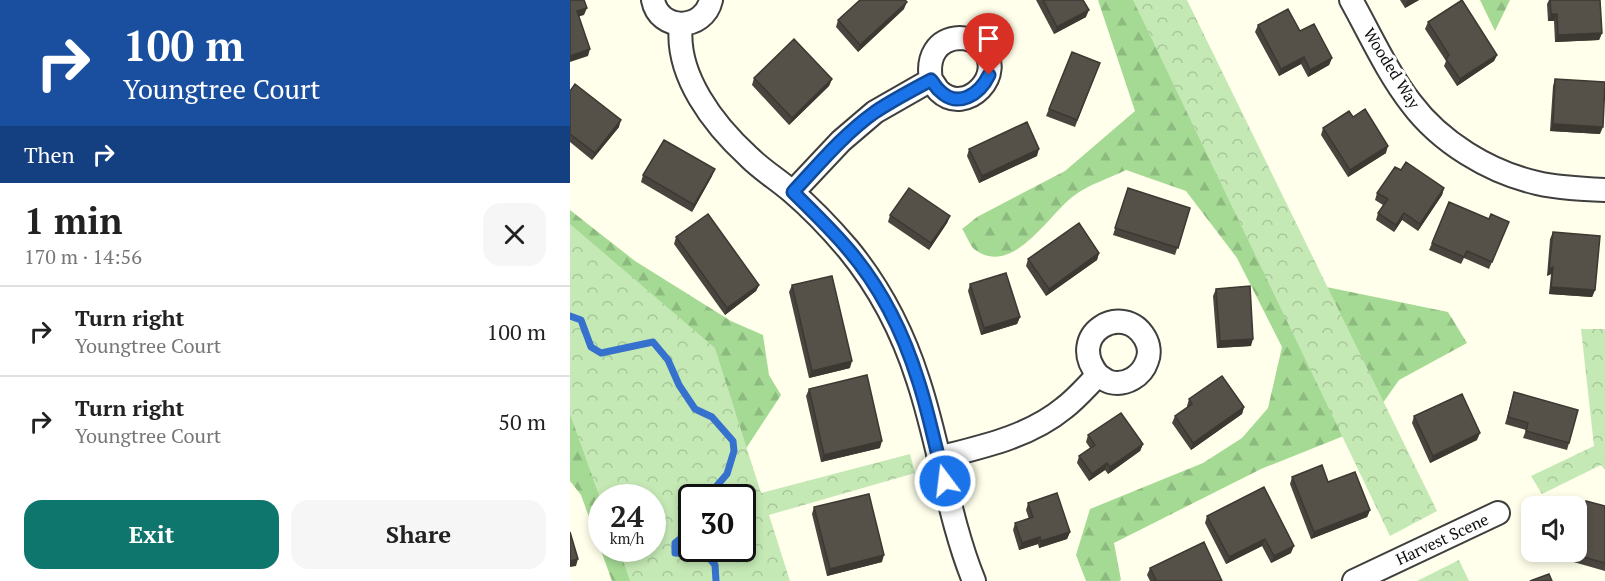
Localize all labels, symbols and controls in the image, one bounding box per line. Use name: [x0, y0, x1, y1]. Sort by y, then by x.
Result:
pin: [963, 13, 1014, 75]
text: 100 m: [123, 17, 244, 73]
icon: arrive: [972, 22, 1005, 55]
street label: Wooded Way: [1358, 23, 1426, 113]
icon: right: [24, 24, 102, 102]
text: Youngtree Court: [123, 71, 320, 107]
icon: right: [87, 138, 120, 171]
text: Then: [24, 140, 75, 169]
text: 1 min: [24, 197, 122, 244]
button: close: [483, 203, 546, 266]
text: 170 m · 14:56: [24, 243, 142, 270]
text: Turn right: [75, 303, 184, 332]
icon: right: [24, 315, 57, 348]
text: 100 m: [486, 317, 546, 346]
text: Youngtree Court: [75, 332, 221, 359]
text: Turn right: [75, 393, 184, 422]
icon: right: [24, 405, 57, 438]
text: 50 m: [498, 407, 546, 436]
text: Youngtree Court: [75, 422, 221, 449]
position arrow: [913, 449, 977, 513]
speed limit sign: 30: [678, 484, 756, 562]
text: 24: [610, 496, 644, 536]
map controls: [1521, 496, 1587, 562]
button: sound: [1521, 496, 1587, 562]
button: Exit: [24, 500, 279, 569]
button: Share: [291, 500, 546, 569]
street label: Harvest Scene: [1392, 508, 1492, 570]
text: km/h: [610, 528, 644, 548]

